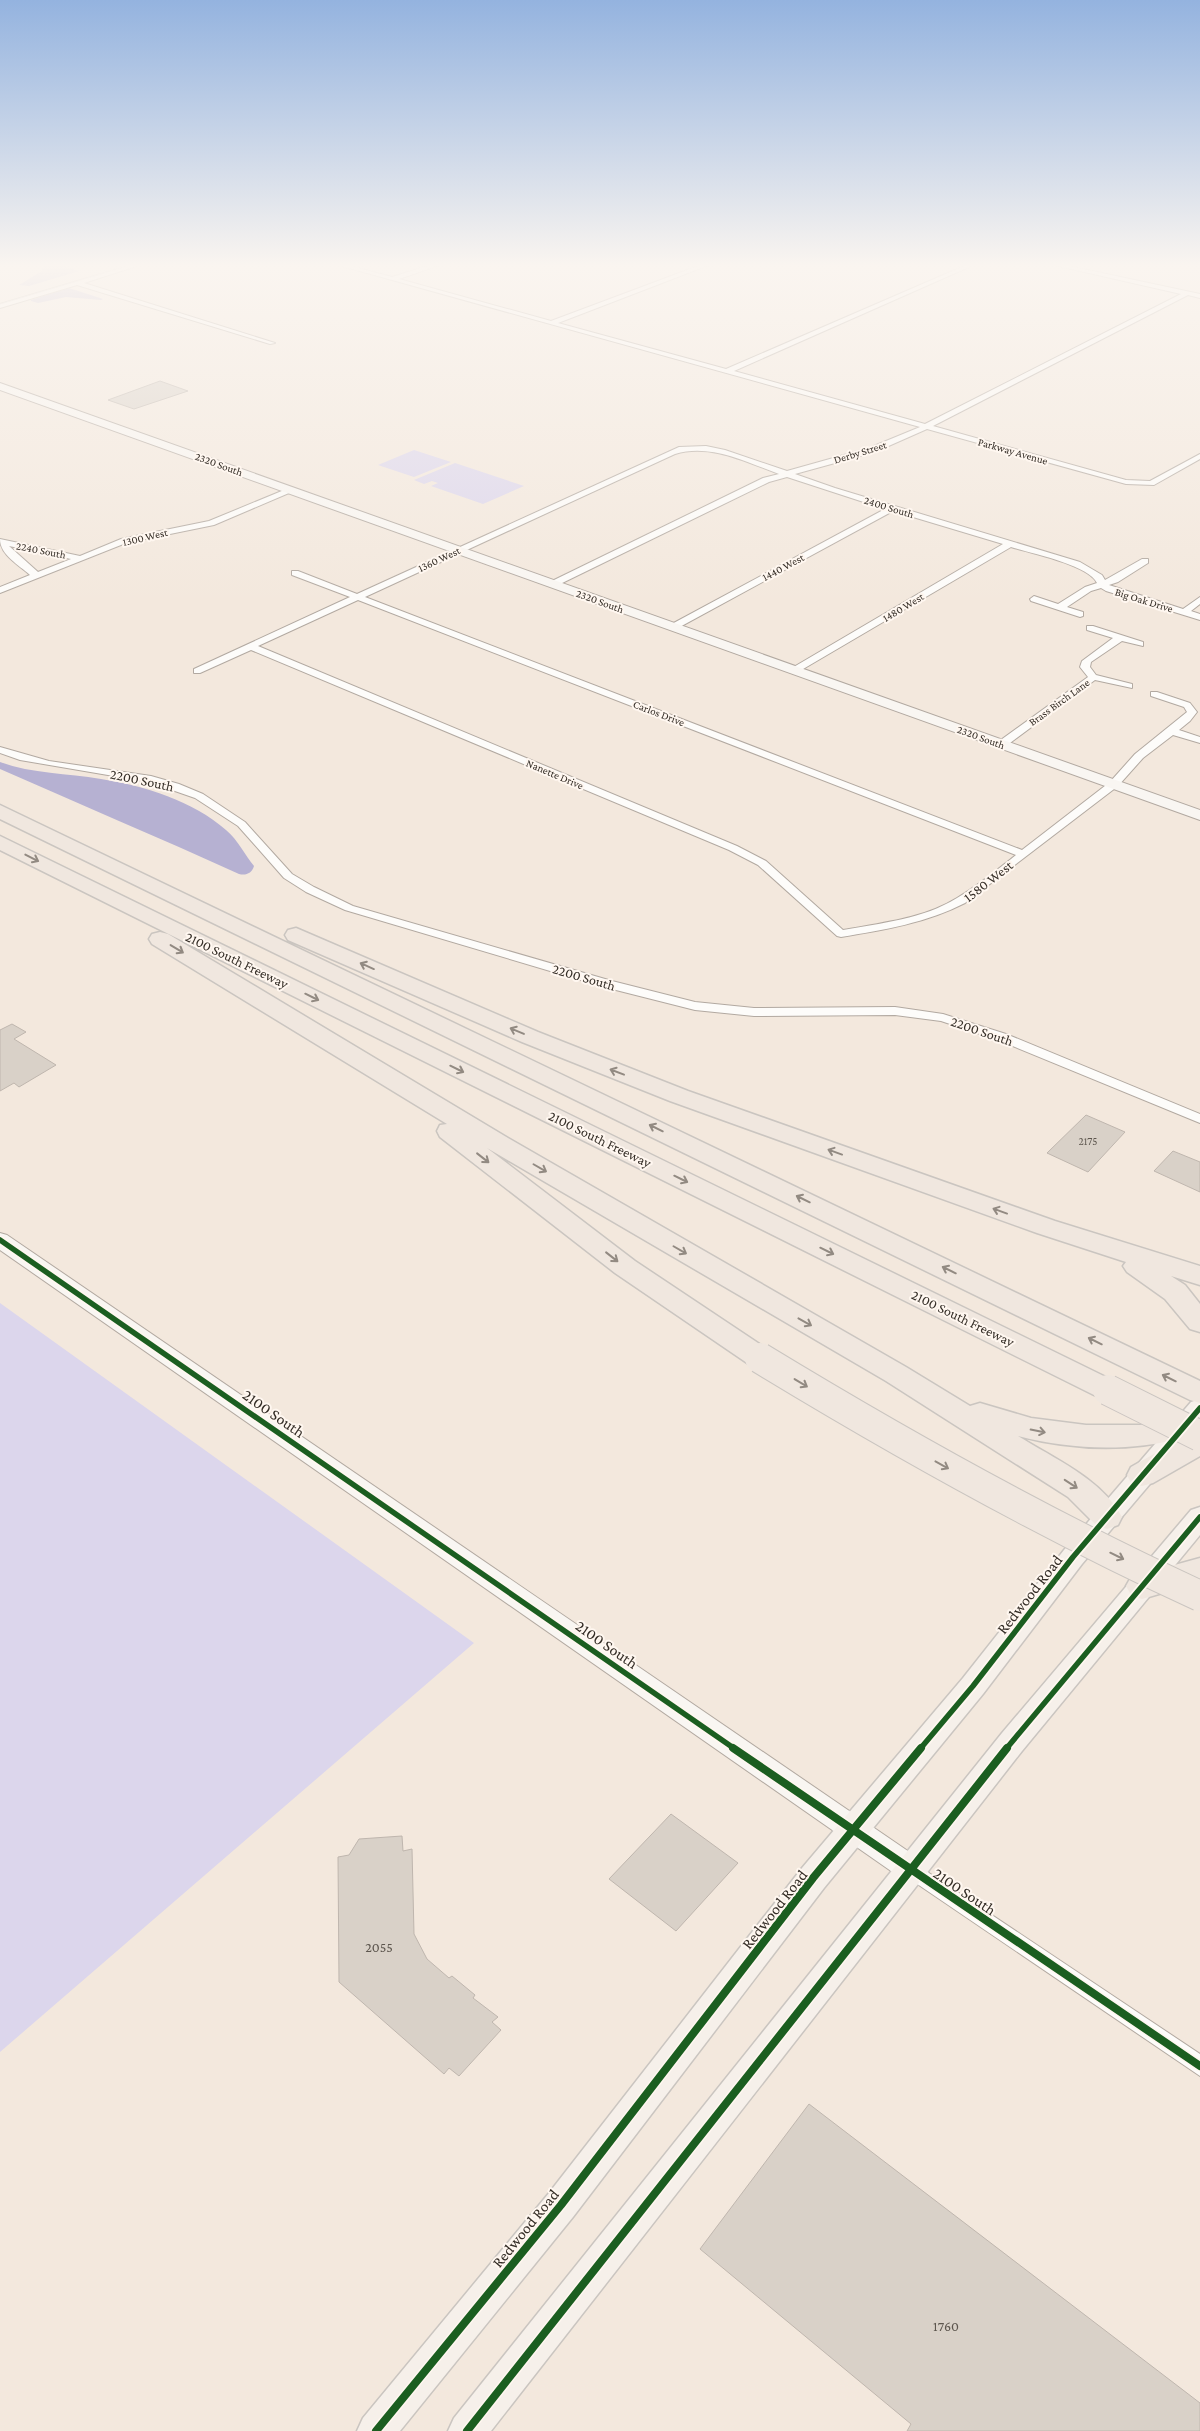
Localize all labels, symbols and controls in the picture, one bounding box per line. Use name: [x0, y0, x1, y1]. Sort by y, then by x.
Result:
street label: Parkway Avenue: [976, 435, 1049, 468]
street label: Derby Street: [832, 438, 888, 467]
street label: 2320 South: [193, 450, 245, 478]
street label: 2400 South: [863, 494, 915, 520]
street label: 1300 West: [121, 526, 169, 548]
street label: 2240 South: [15, 539, 67, 561]
street label: 1360 West: [416, 544, 462, 574]
street label: 1440 West: [760, 551, 806, 583]
street label: Big Oak Drive: [1113, 585, 1175, 616]
street label: 2320 South: [574, 587, 626, 615]
street label: 1480 West: [880, 590, 926, 624]
street label: Brass Birch Lane: [1026, 676, 1092, 728]
street label: Carlos Drive: [632, 698, 687, 728]
street label: 2320 South: [955, 723, 1007, 751]
street label: Nanette Drive: [525, 757, 586, 792]
street label: 2200 South: [109, 765, 176, 795]
one-way arrow: [24, 854, 39, 863]
street label: 1580 West: [960, 857, 1016, 905]
street label: 2100 South Freeway: [183, 928, 291, 992]
one-way arrow: [170, 945, 184, 955]
street label: 2200 South: [551, 960, 618, 994]
one-way arrow: [360, 961, 375, 971]
one-way arrow: [304, 992, 319, 1002]
street label: 2200 South: [949, 1013, 1016, 1049]
one-way arrow: [509, 1026, 525, 1035]
one-way arrow: [449, 1064, 464, 1074]
one-way arrow: [610, 1067, 626, 1076]
street label: 2100 South Freeway: [546, 1107, 654, 1171]
one-way arrow: [649, 1123, 664, 1132]
house number: 2175: [1078, 1135, 1098, 1147]
one-way arrow: [828, 1147, 844, 1156]
one-way arrow: [477, 1152, 490, 1163]
one-way arrow: [532, 1164, 546, 1174]
one-way arrow: [674, 1174, 689, 1184]
one-way arrow: [796, 1194, 811, 1203]
one-way arrow: [993, 1206, 1008, 1215]
one-way arrow: [672, 1246, 687, 1256]
one-way arrow: [819, 1247, 834, 1256]
one-way arrow: [605, 1252, 619, 1262]
one-way arrow: [942, 1265, 957, 1274]
street label: 2100 South Freeway: [909, 1286, 1017, 1350]
one-way arrow: [797, 1318, 811, 1328]
one-way arrow: [1088, 1336, 1103, 1345]
one-way arrow: [1162, 1373, 1177, 1382]
one-way arrow: [794, 1378, 808, 1388]
street label: 2100 South: [239, 1386, 308, 1441]
one-way arrow: [1030, 1427, 1046, 1437]
one-way arrow: [934, 1460, 949, 1470]
one-way arrow: [1063, 1479, 1077, 1489]
street label: Redwood Road: [993, 1551, 1066, 1637]
one-way arrow: [1109, 1552, 1124, 1562]
street label: 2100 South: [572, 1617, 641, 1672]
street label: 2100 South: [930, 1864, 1000, 1919]
street label: Redwood Road: [738, 1866, 811, 1952]
house number: 2055: [365, 1939, 393, 1955]
street label: Redwood Road: [489, 2185, 562, 2271]
house number: 1760: [933, 2318, 959, 2334]

